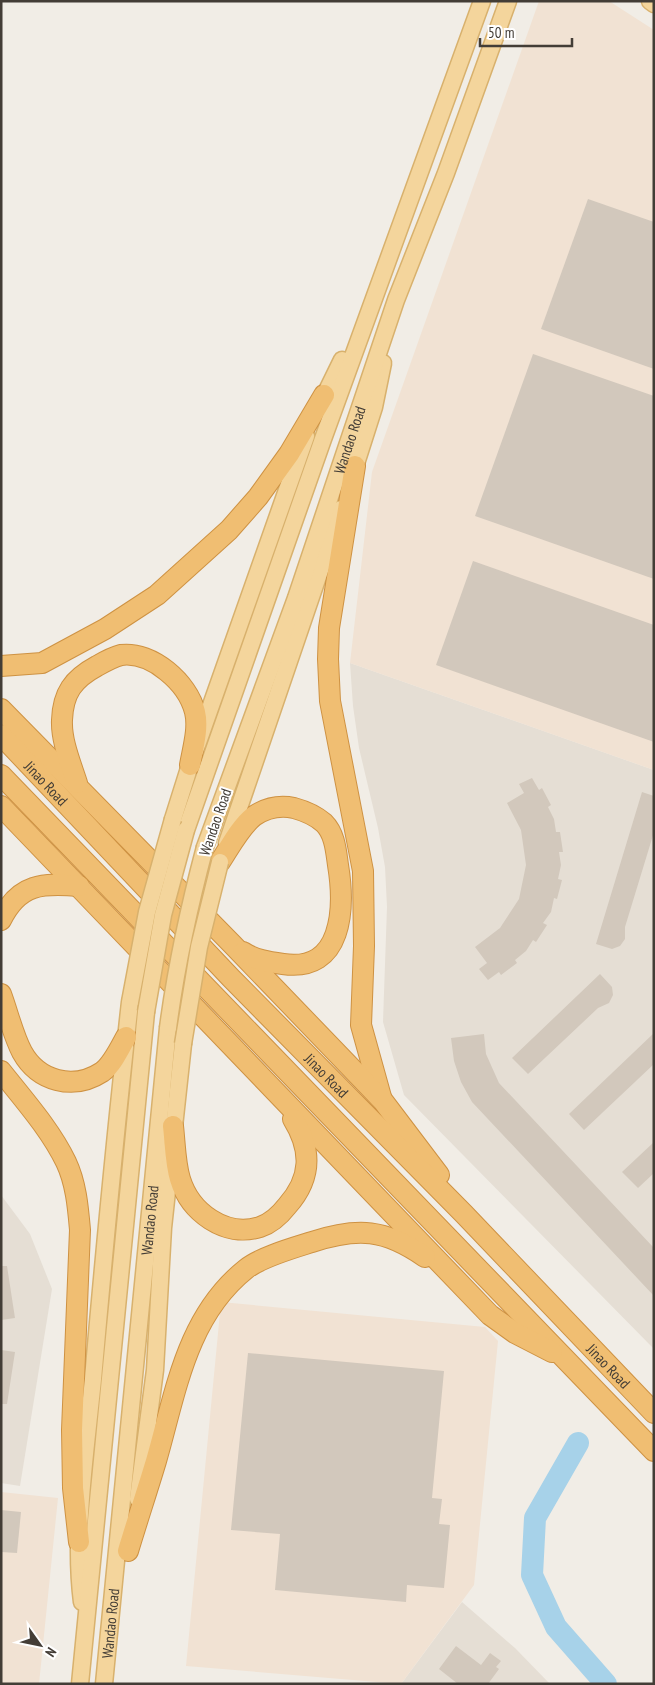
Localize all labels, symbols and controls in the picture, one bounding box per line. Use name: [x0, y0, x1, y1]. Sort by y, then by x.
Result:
scale bar: [480, 15, 572, 47]
text: 50 m: [488, 23, 514, 42]
street label: Wandao Road: [329, 404, 369, 476]
street label: Jinao Road: [20, 756, 72, 809]
street label: Wandao Road: [195, 786, 235, 858]
street label: Jinao Road: [300, 1048, 353, 1101]
street label: Wandao Road: [136, 1184, 162, 1256]
street label: Jinao Road: [582, 1339, 635, 1392]
street label: Wandao Road: [97, 1588, 123, 1659]
north arrow: [15, 1620, 65, 1670]
text: N: [41, 1644, 61, 1660]

